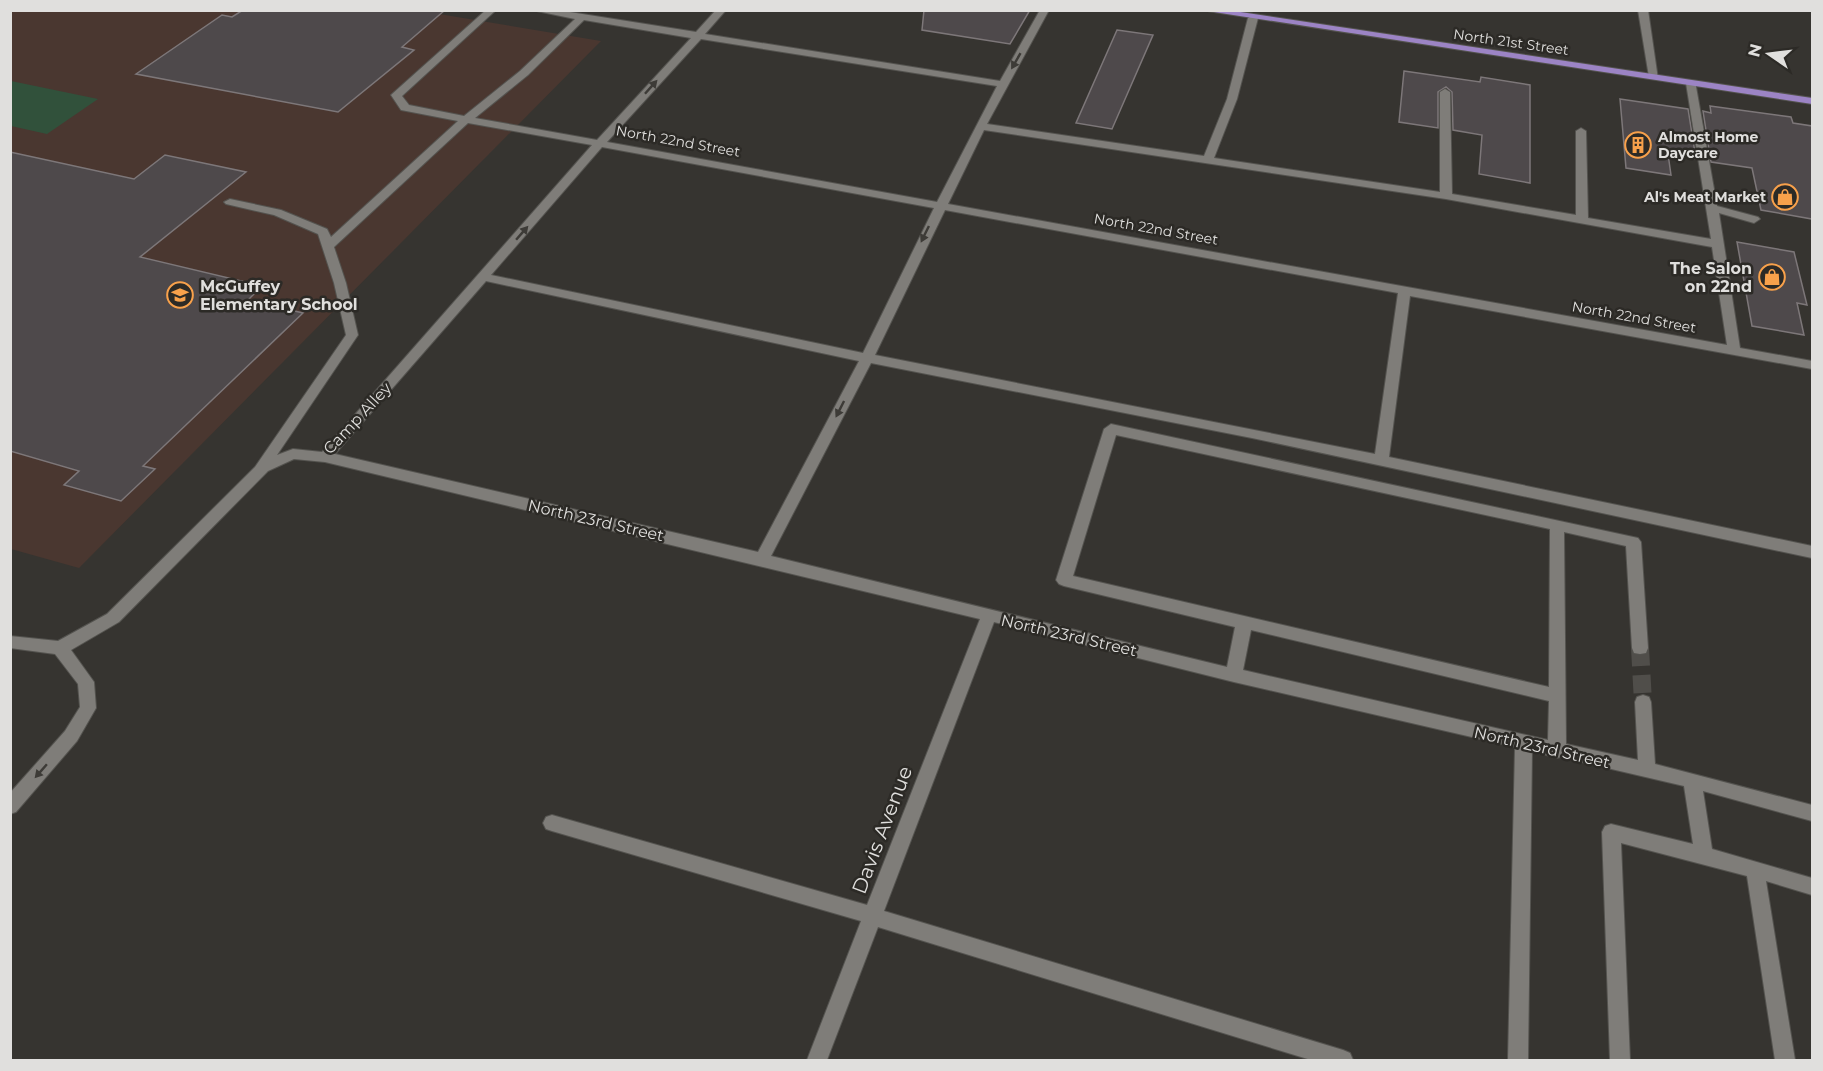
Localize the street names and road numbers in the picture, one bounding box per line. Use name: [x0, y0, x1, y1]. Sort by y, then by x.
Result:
street label: North 21st Street: [1452, 25, 1570, 59]
street label: North 22nd Street: [615, 121, 742, 161]
street label: North 22nd Street: [1093, 209, 1220, 249]
street label: North 22nd Street: [1571, 297, 1698, 337]
street label: Camp Alley: [319, 378, 396, 458]
street label: North 23rd Street: [526, 496, 666, 545]
street label: North 23rd Street: [999, 611, 1139, 660]
street label: North 23rd Street: [1472, 723, 1612, 772]
street label: Davis Avenue: [847, 763, 917, 897]

